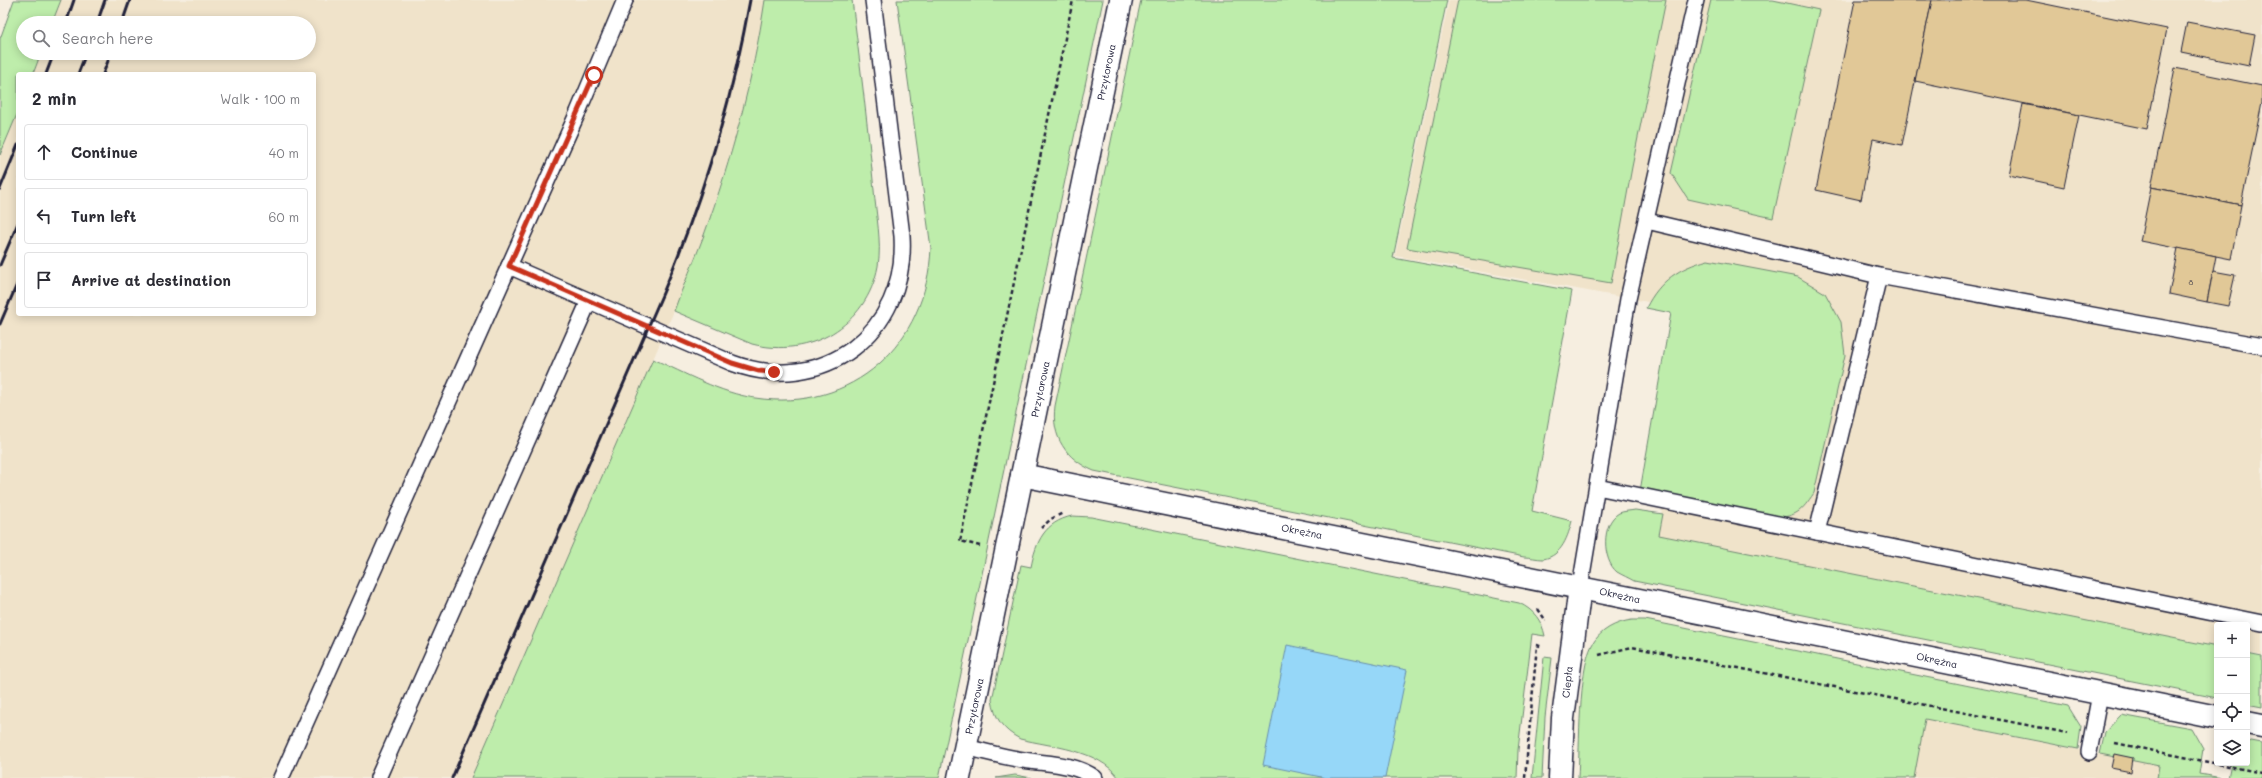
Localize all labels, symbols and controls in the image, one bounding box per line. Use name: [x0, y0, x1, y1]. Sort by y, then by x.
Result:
search box: [16, 16, 316, 60]
icon: search: [30, 27, 52, 49]
text: Search here: [62, 28, 153, 48]
street label: Przytorowa: [1093, 43, 1119, 101]
route start: [585, 66, 603, 84]
text: 2 min: [32, 87, 77, 109]
text: Walk · 100 m: [220, 90, 300, 107]
icon: ahead: [33, 141, 55, 163]
text: Continue: [71, 142, 138, 162]
text: 40 m: [269, 144, 299, 161]
icon: left: [33, 205, 55, 227]
text: Turn left: [71, 206, 136, 226]
text: 60 m: [269, 208, 299, 225]
icon: arrive: [33, 269, 55, 291]
text: Arrive at destination: [71, 270, 231, 290]
house number: 8: [2189, 277, 2194, 287]
street label: Przytorowa: [1027, 360, 1053, 418]
route end: [765, 363, 783, 381]
street label: Okrężna: [1280, 520, 1324, 542]
street label: Okrężna: [1598, 584, 1642, 606]
map controls: [2214, 622, 2250, 766]
button: +: [2214, 622, 2250, 658]
street label: Okrężna: [1915, 649, 1959, 671]
button: −: [2214, 658, 2250, 694]
street label: Ciepła: [1558, 665, 1576, 699]
street label: Przytorowa: [961, 677, 987, 735]
button: locate: [2214, 694, 2250, 730]
button: layers: [2214, 730, 2250, 766]

